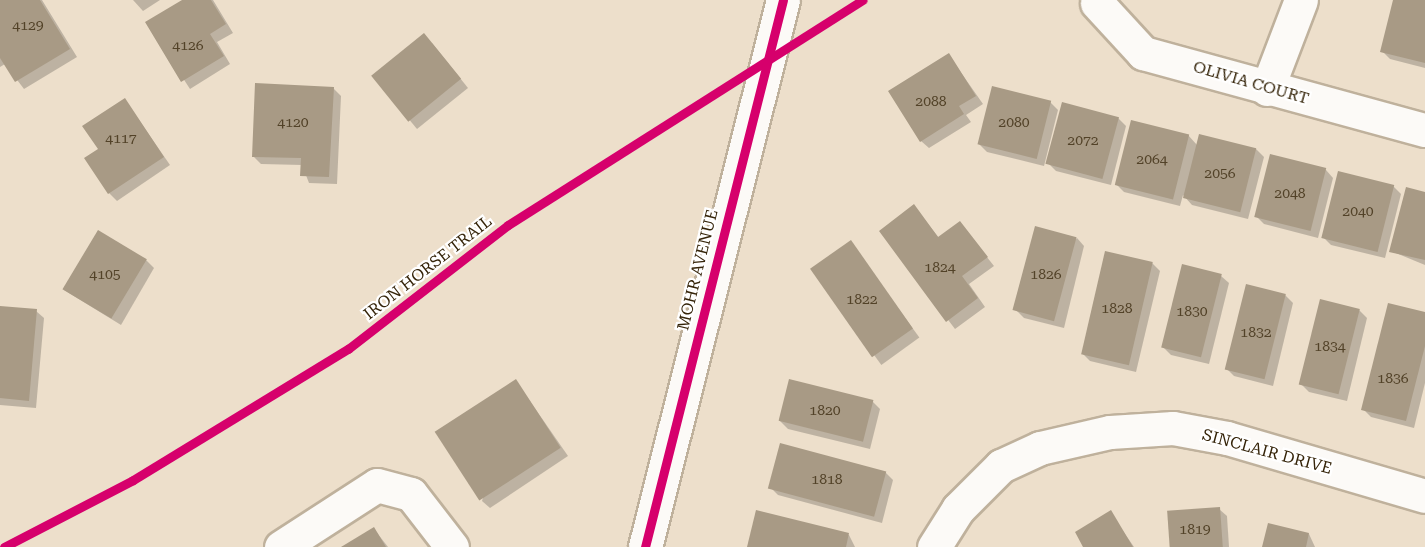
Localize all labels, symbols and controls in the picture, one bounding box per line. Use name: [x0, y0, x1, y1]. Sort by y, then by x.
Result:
house number: 4129: [12, 17, 44, 33]
house number: 4126: [172, 37, 204, 53]
street label: OLIVIA COURT: [1191, 57, 1311, 109]
house number: 2088: [915, 93, 947, 109]
house number: 4120: [277, 114, 309, 130]
house number: 2080: [998, 114, 1030, 130]
house number: 4117: [105, 130, 137, 146]
house number: 2072: [1067, 132, 1099, 148]
house number: 2064: [1136, 151, 1168, 167]
house number: 2056: [1204, 165, 1236, 181]
house number: 2048: [1274, 185, 1306, 201]
house number: 2040: [1342, 203, 1374, 219]
street label: MOHR AVENUE: [674, 207, 722, 333]
street label: IRON HORSE TRAIL: [360, 212, 496, 324]
house number: 1824: [924, 259, 956, 275]
house number: 4105: [89, 266, 121, 282]
house number: 1826: [1030, 266, 1062, 282]
house number: 1822: [846, 291, 878, 307]
house number: 1828: [1101, 300, 1133, 316]
house number: 1830: [1176, 303, 1208, 319]
house number: 1832: [1240, 324, 1272, 340]
house number: 1834: [1314, 338, 1346, 354]
house number: 1836: [1377, 370, 1409, 386]
house number: 1820: [809, 402, 841, 418]
street label: SINCLAIR DRIVE: [1200, 425, 1334, 479]
house number: 1818: [811, 471, 843, 487]
house number: 1819: [1179, 521, 1211, 537]

